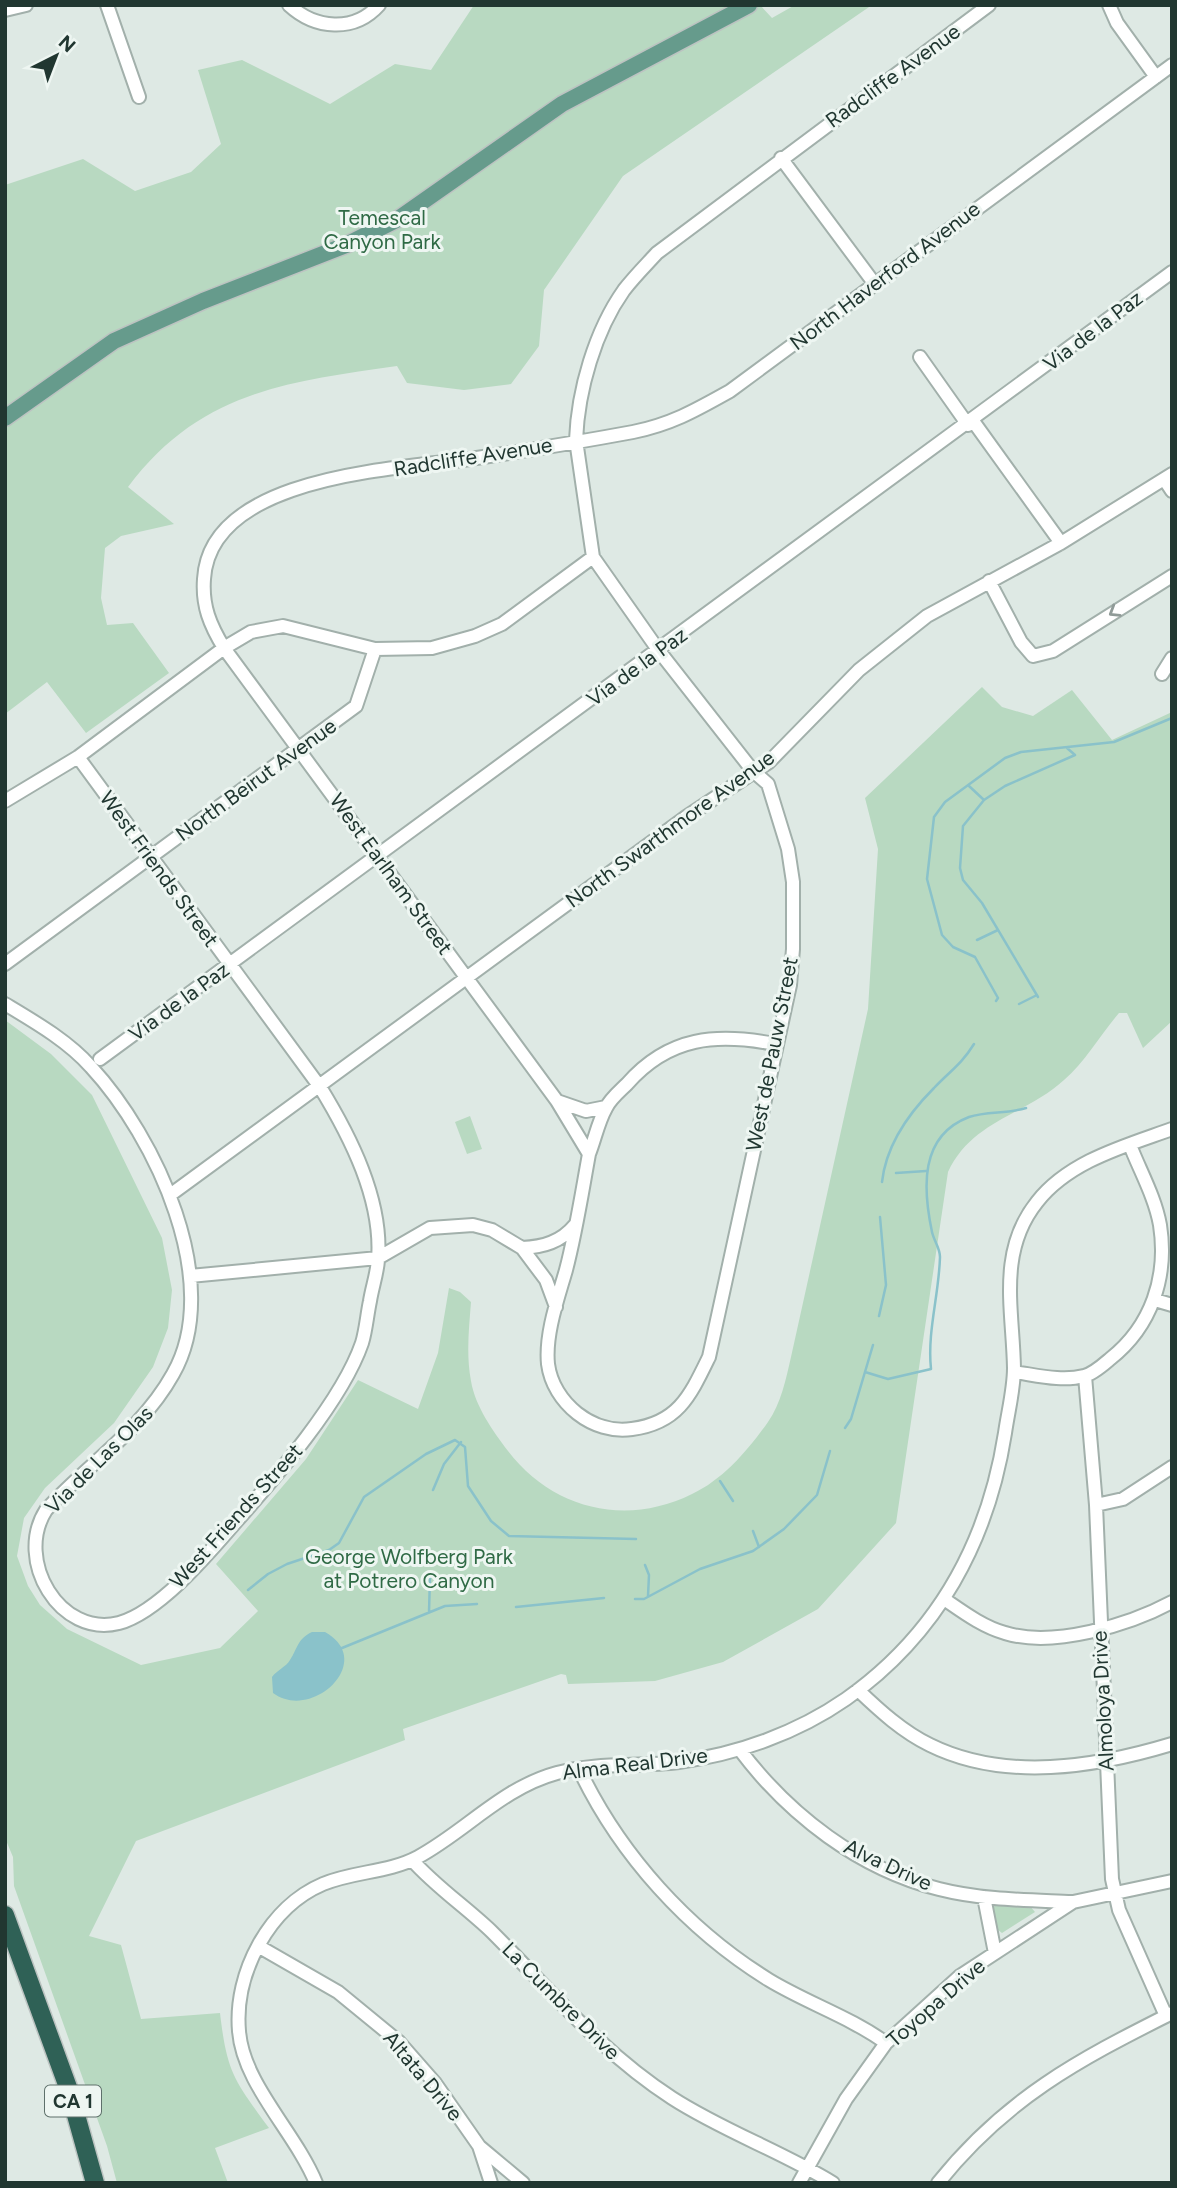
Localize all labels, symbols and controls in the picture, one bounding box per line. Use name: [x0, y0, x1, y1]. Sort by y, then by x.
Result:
street label: Radcliffe Avenue: [821, 18, 965, 133]
north arrow: [21, 21, 91, 91]
text: N: [54, 30, 80, 57]
street label: North Haverford Avenue: [785, 196, 985, 355]
park label: Temescal Canyon Park: [323, 205, 441, 254]
street label: Via de la Paz: [1038, 285, 1147, 376]
street label: Radcliffe Avenue: [392, 432, 554, 481]
one-way arrow: [1109, 604, 1122, 617]
street label: Via de la Paz: [582, 622, 692, 711]
street label: North Beirut Avenue: [170, 713, 341, 846]
street label: North Swarthmore Avenue: [561, 744, 779, 913]
street label: West Friends Street: [95, 786, 224, 951]
street label: West Earlham Street: [325, 788, 458, 959]
street label: West de Pauw Street: [740, 955, 803, 1153]
street label: Via de la Paz: [124, 957, 234, 1046]
street label: Via de Las Olas: [39, 1400, 158, 1519]
street label: West Friends Street: [164, 1438, 307, 1593]
park label: George Wolfberg Park at Potrero Canyon: [305, 1544, 514, 1593]
street label: Almoloya Drive: [1086, 1630, 1119, 1772]
street label: Alma Real Drive: [561, 1742, 709, 1785]
street label: Alva Drive: [840, 1833, 936, 1896]
street label: La Cumbre Drive: [497, 1937, 625, 2065]
street label: Toyopa Drive: [881, 1953, 990, 2052]
street label: Altata Drive: [379, 2026, 468, 2126]
road number: CA 1: [45, 2086, 101, 2116]

